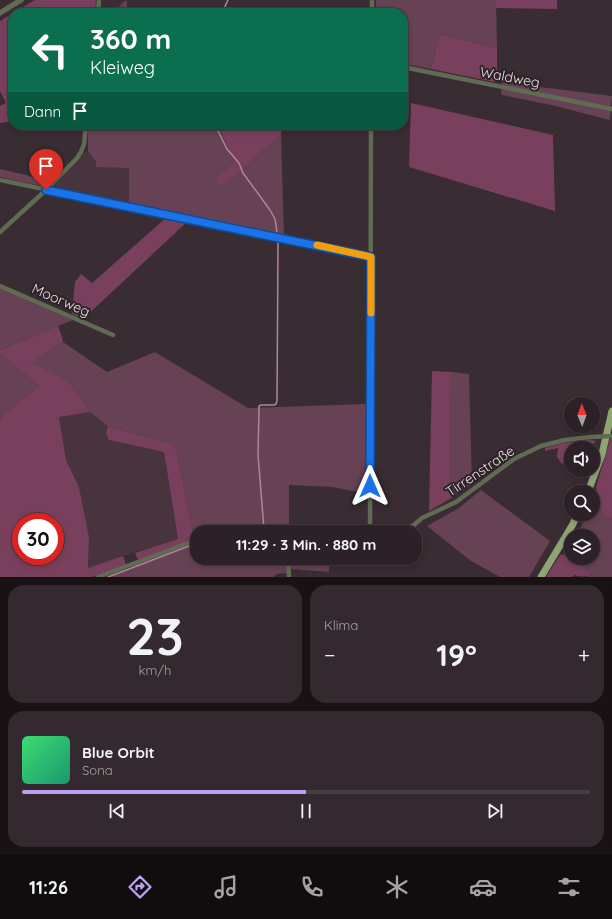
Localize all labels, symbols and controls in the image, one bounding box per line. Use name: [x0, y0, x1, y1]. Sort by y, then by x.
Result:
text: 360 m: [90, 21, 171, 56]
icon: left: [24, 24, 76, 76]
text: Kleiweg: [90, 56, 155, 79]
street label: Waldweg: [479, 62, 541, 92]
icon: arrive: [69, 100, 91, 122]
text: Dann: [24, 102, 61, 121]
pin: [29, 149, 63, 190]
icon: arrive: [35, 155, 57, 177]
street label: Moorweg: [29, 279, 93, 321]
north arrow: [564, 397, 600, 433]
map controls: [564, 397, 600, 565]
street label: Tirrenstraße: [442, 441, 518, 501]
button: sound: [564, 441, 600, 477]
position arrow: [349, 465, 391, 507]
button: search: [564, 485, 600, 521]
speed limit sign: 30: [12, 513, 64, 565]
button: layers: [564, 529, 600, 565]
text: 11:29 · 3 Min. · 880 m: [236, 535, 376, 554]
text: 23: [126, 603, 184, 668]
text: Klima: [324, 617, 358, 633]
text: 19°: [436, 636, 477, 674]
text: −: [324, 641, 335, 669]
text: +: [578, 641, 590, 669]
text: km/h: [139, 662, 171, 678]
text: Blue Orbit: [82, 743, 155, 762]
text: Sona: [82, 762, 113, 778]
icon: previous: [106, 800, 128, 822]
icon: pause: [295, 800, 317, 822]
icon: next: [484, 800, 506, 822]
icon: directions: [126, 873, 154, 901]
icon: music: [212, 873, 240, 901]
icon: phone: [298, 873, 326, 901]
icon: climate: [383, 873, 411, 901]
icon: car: [469, 873, 497, 901]
icon: filters: [555, 873, 583, 901]
text: 11:26: [29, 876, 68, 899]

